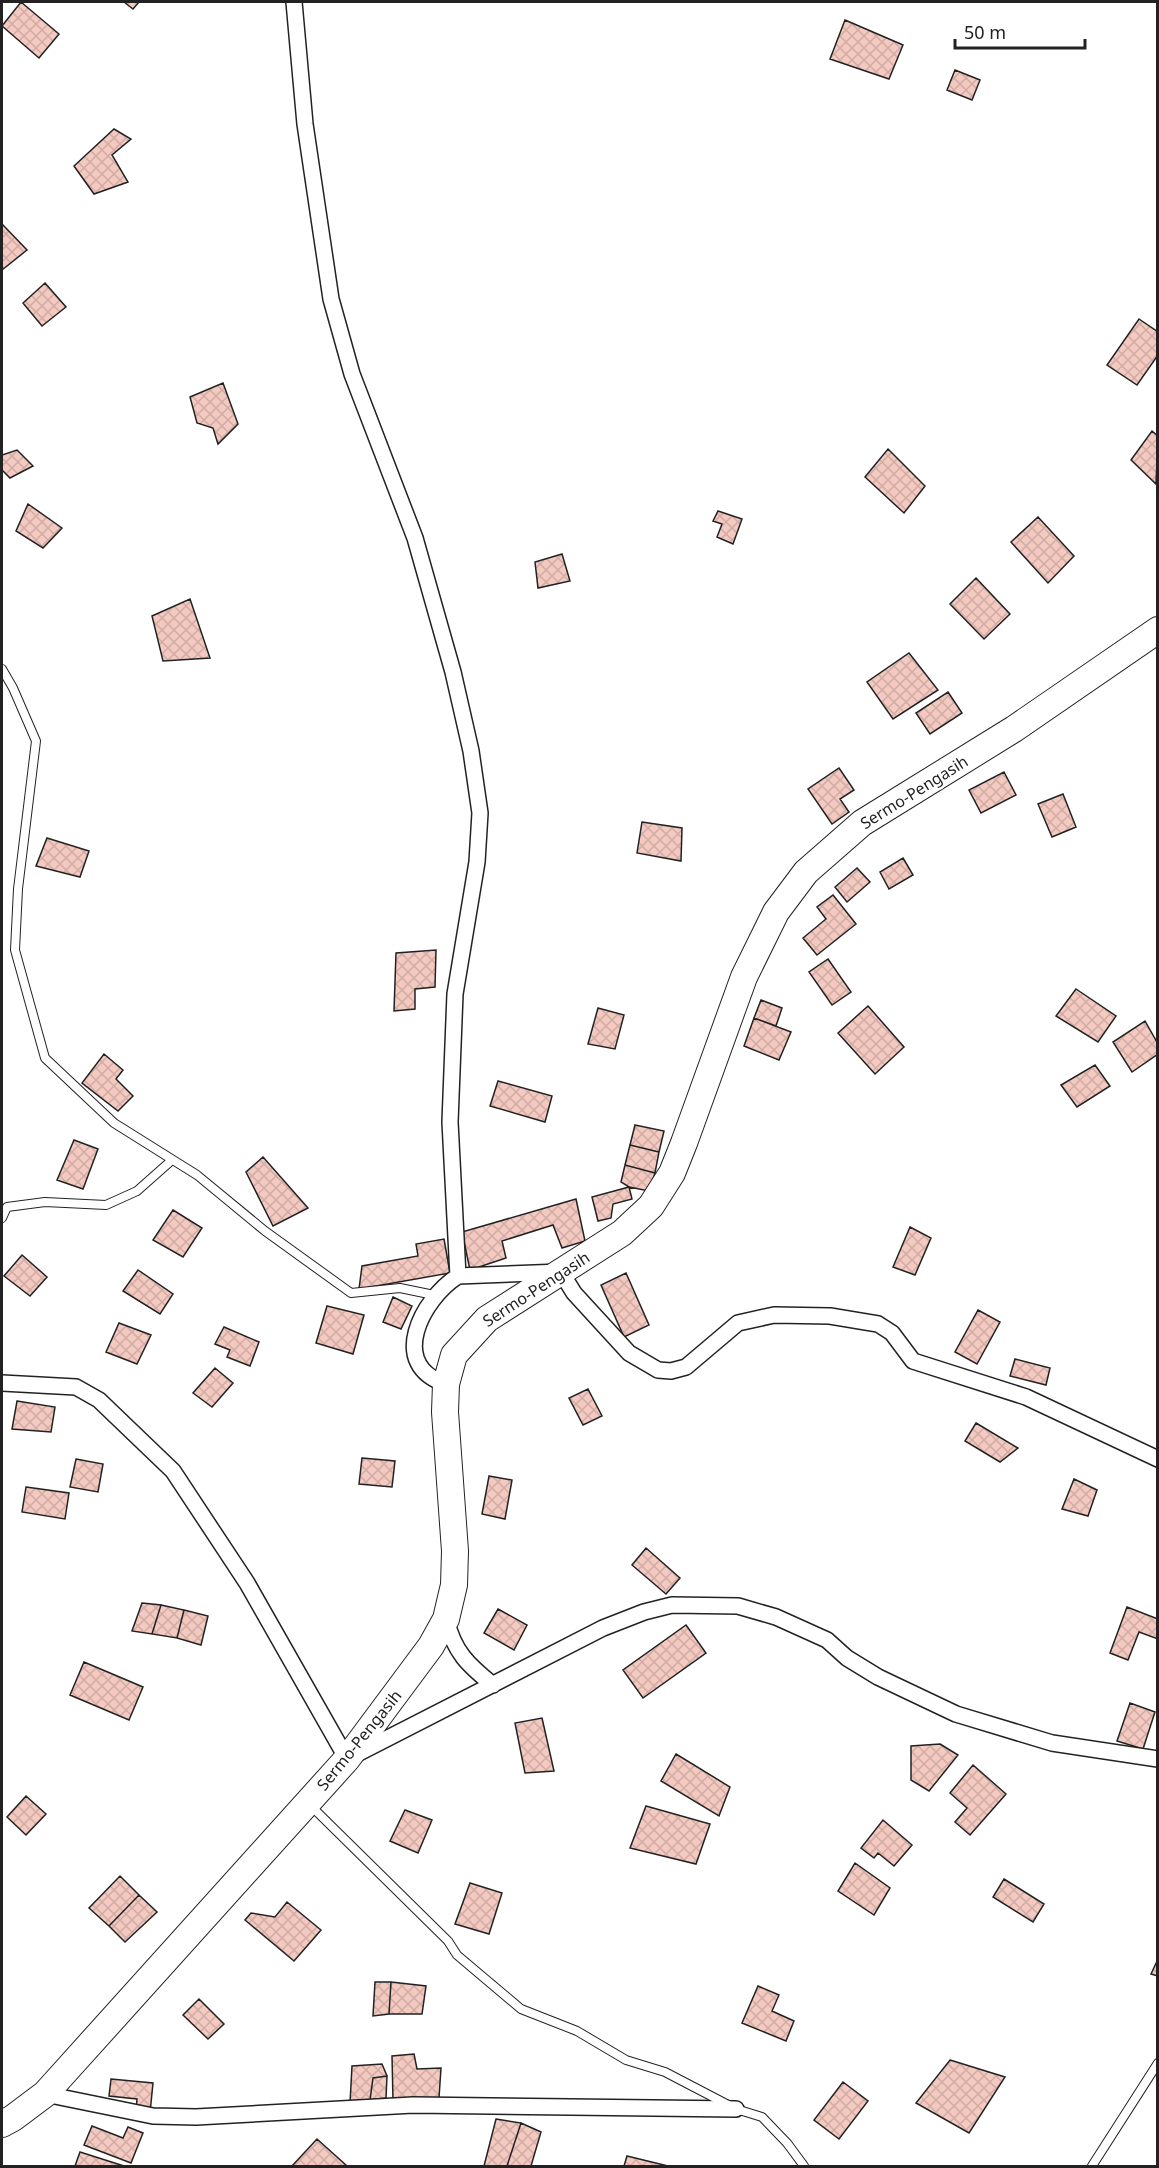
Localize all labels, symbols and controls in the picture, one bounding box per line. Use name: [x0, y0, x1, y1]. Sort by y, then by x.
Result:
scale bar: [955, 12, 1086, 50]
text: 50 m: [964, 20, 1006, 44]
street label: Sermo-Pengasih: [856, 750, 972, 834]
street label: Sermo-Pengasih: [478, 1246, 594, 1332]
street label: Sermo-Pengasih: [312, 1685, 406, 1795]

